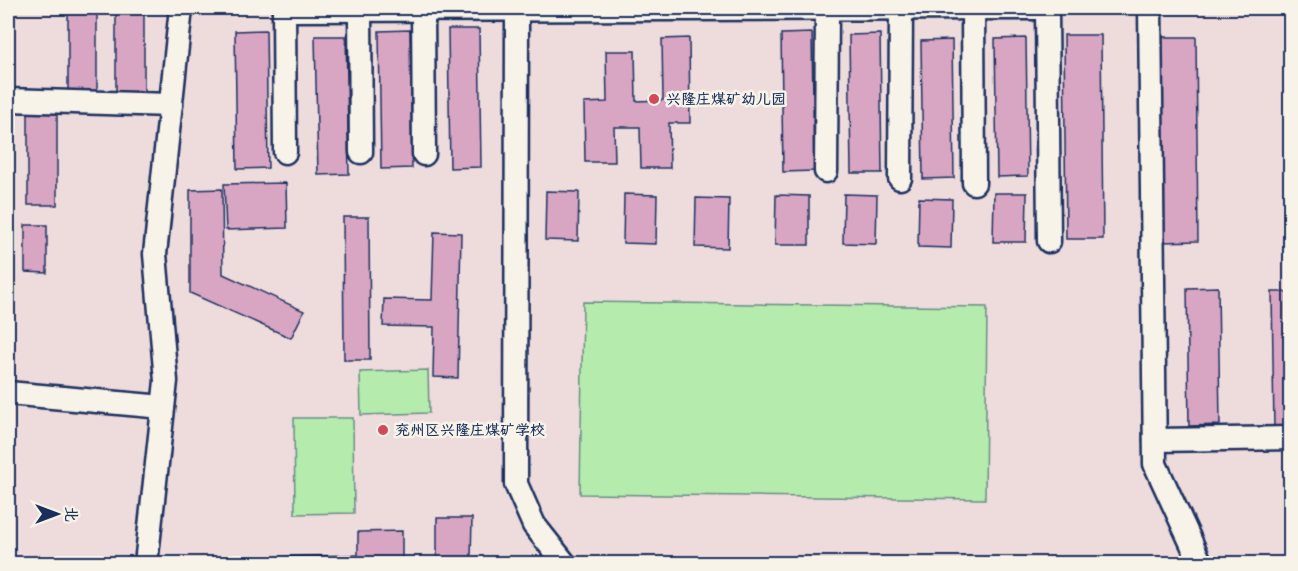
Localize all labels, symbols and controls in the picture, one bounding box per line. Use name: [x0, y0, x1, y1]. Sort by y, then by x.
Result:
place label: 兴隆庄煤矿幼儿园: [666, 89, 786, 109]
marker: 兴隆庄煤矿幼儿园: [647, 92, 661, 106]
place label: 兖州区兴隆庄煤矿学校: [395, 420, 545, 440]
marker: 兖州区兴隆庄煤矿学校: [376, 423, 390, 437]
north arrow: [27, 484, 87, 544]
text: 北: [61, 506, 82, 522]

